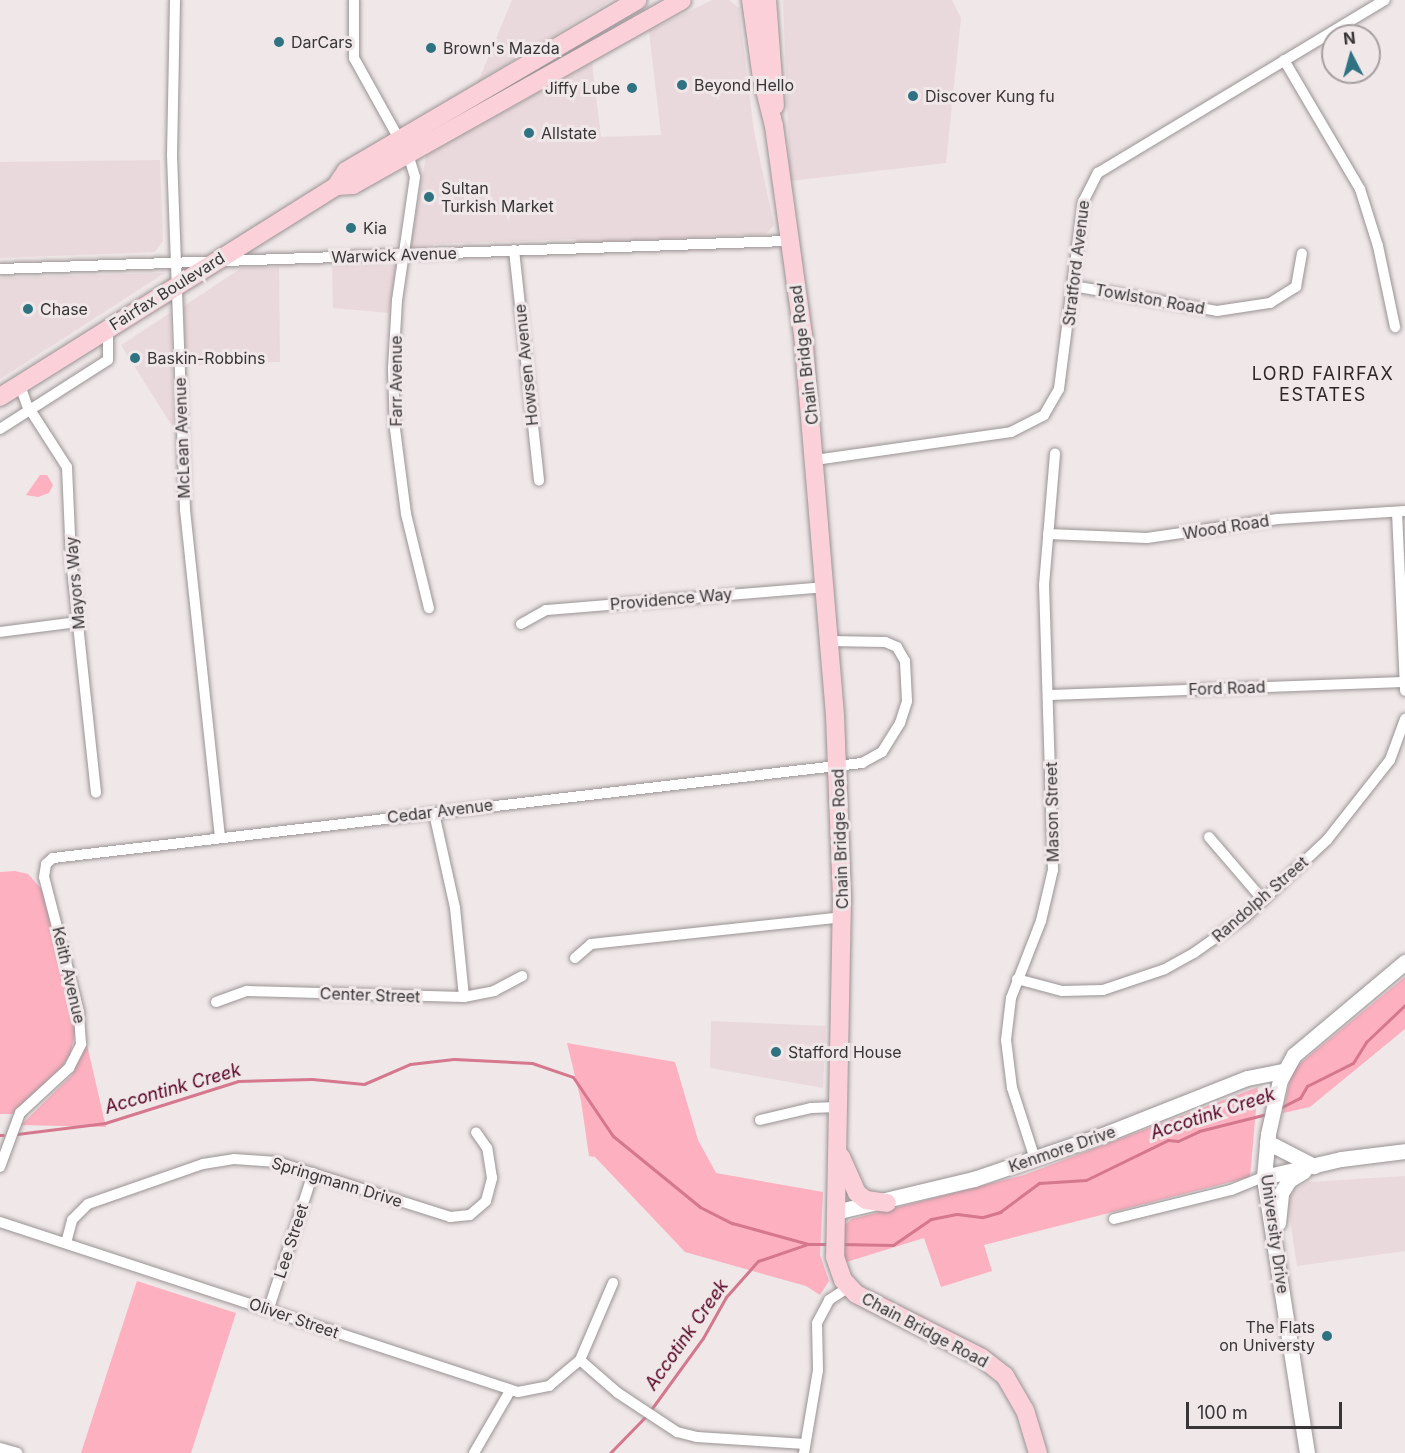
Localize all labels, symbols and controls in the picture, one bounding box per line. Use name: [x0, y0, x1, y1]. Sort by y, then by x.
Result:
north arrow: [1321, 24, 1381, 84]
text: N: [1342, 28, 1356, 49]
place label: DarCars: [291, 32, 353, 52]
marker: DarCars: [272, 35, 286, 49]
place label: Brown's Mazda: [443, 38, 560, 58]
marker: Brown's Mazda: [424, 41, 438, 55]
place label: Beyond Hello: [694, 75, 794, 95]
place label: Jiffy Lube: [545, 78, 620, 98]
marker: Beyond Hello: [675, 78, 689, 92]
marker: Jiffy Lube: [625, 81, 639, 95]
place label: Discover Kung fu: [925, 86, 1055, 106]
marker: Discover Kung fu: [906, 89, 920, 103]
place label: Allstate: [541, 123, 597, 143]
marker: Allstate: [522, 126, 536, 140]
place label: Sultan Turkish Market: [441, 178, 554, 216]
marker: Sultan Turkish Market: [422, 190, 436, 204]
street label: Stratford Avenue: [1059, 199, 1093, 327]
place label: Kia: [363, 218, 387, 238]
marker: Kia: [344, 221, 358, 235]
street label: Warwick Avenue: [331, 243, 457, 267]
street label: Fairfax Boulevard: [106, 248, 228, 334]
street label: Towlston Road: [1094, 280, 1206, 318]
street label: Chain Bridge Road: [786, 284, 822, 426]
place label: Chase: [40, 299, 88, 319]
marker: Chase: [21, 302, 35, 316]
street label: Howsen Avenue: [510, 303, 542, 427]
street label: Farr Avenue: [386, 335, 406, 427]
place label: Baskin-Robbins: [147, 348, 265, 368]
marker: Baskin-Robbins: [128, 351, 142, 365]
district label: LORD FAIRFAX ESTATES: [1252, 364, 1394, 406]
street label: McLean Avenue: [170, 377, 194, 499]
street label: Wood Road: [1182, 511, 1270, 543]
street label: Mayors Way: [61, 536, 89, 630]
street label: Providence Way: [609, 584, 733, 614]
street label: Ford Road: [1188, 677, 1266, 699]
street label: Mason Street: [1042, 762, 1062, 862]
street label: Chain Bridge Road: [828, 768, 852, 910]
street label: Cedar Avenue: [386, 795, 494, 827]
street label: Randolph Street: [1208, 852, 1312, 946]
street label: Keith Avenue: [49, 925, 89, 1025]
street label: Center Street: [319, 984, 421, 1006]
place label: Stafford House: [788, 1042, 902, 1062]
marker: Stafford House: [769, 1045, 783, 1059]
water label: Accontink Creek: [102, 1059, 244, 1119]
water label: Accotink Creek: [1148, 1084, 1278, 1144]
street label: Kenmore Drive: [1006, 1122, 1118, 1176]
street label: Springmann Drive: [269, 1153, 405, 1211]
street label: University Drive: [1257, 1173, 1293, 1295]
street label: Lee Street: [270, 1201, 312, 1281]
water label: Accotink Creek: [641, 1276, 733, 1394]
street label: Chain Bridge Road: [858, 1289, 992, 1371]
street label: Oliver Street: [247, 1294, 341, 1342]
place label: The Flats on Universty: [1219, 1317, 1315, 1355]
marker: The Flats on Universty: [1320, 1329, 1334, 1343]
scale bar: [1189, 1390, 1345, 1428]
text: 100 m: [1197, 1402, 1248, 1423]

